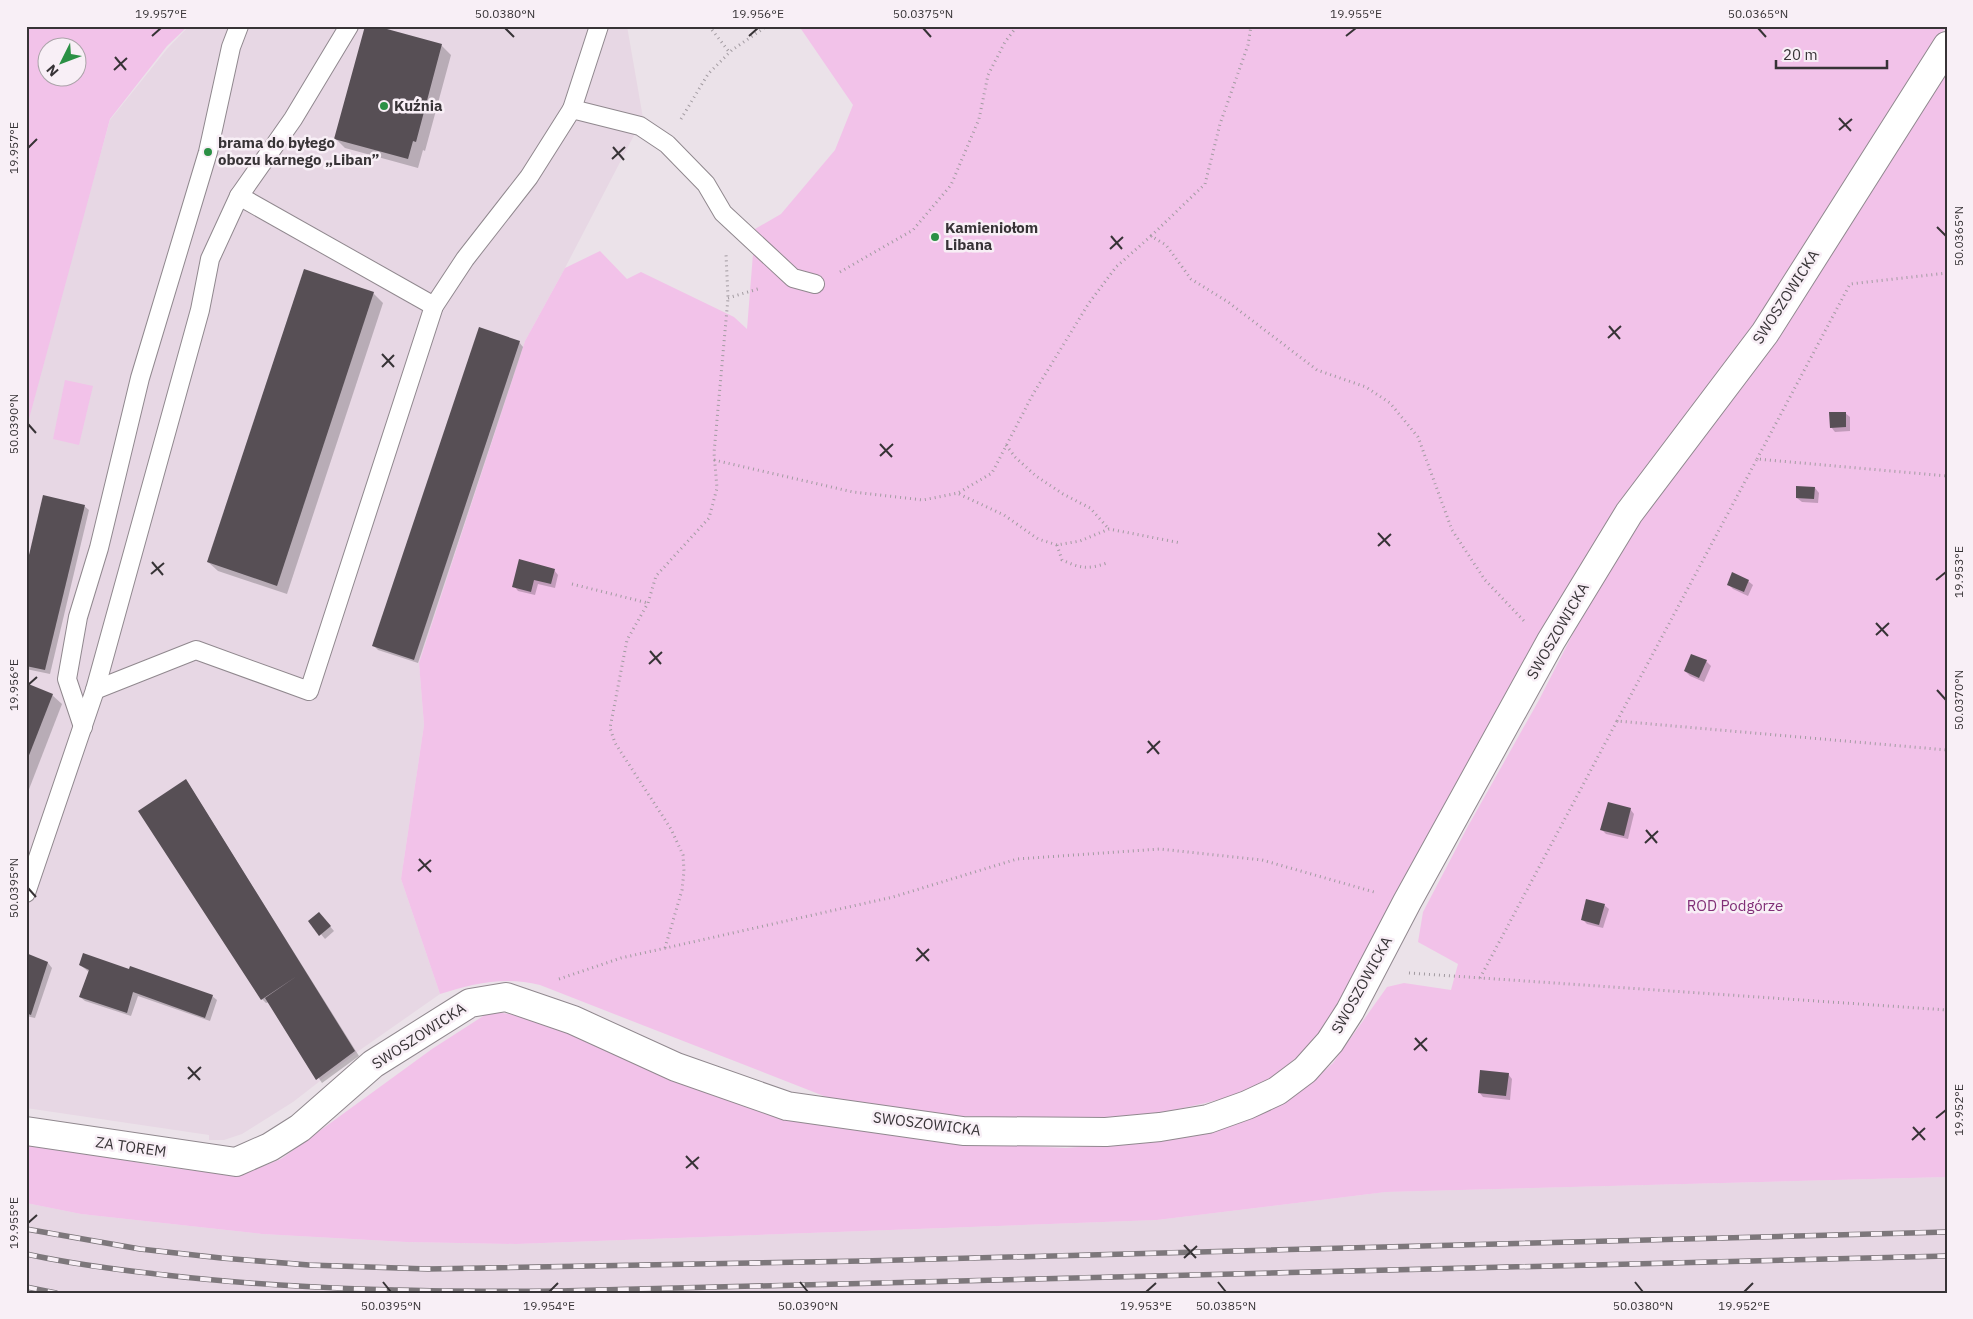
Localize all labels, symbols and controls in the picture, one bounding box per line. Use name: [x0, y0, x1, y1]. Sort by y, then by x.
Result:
text: 19.957°E: [135, 6, 187, 21]
text: 50.0380°N: [475, 6, 535, 21]
text: 19.956°E: [732, 6, 784, 21]
text: 50.0375°N: [893, 6, 953, 21]
text: 19.955°E: [1330, 6, 1382, 21]
text: 50.0365°N: [1728, 6, 1788, 21]
north arrow: [38, 38, 88, 88]
scale bar: [1776, 38, 1887, 70]
text: 20 m: [1783, 45, 1818, 64]
text: N: [42, 61, 62, 80]
place label: Kuźnia: [394, 96, 443, 115]
marker: Kuźnia: [378, 100, 390, 112]
text: 19.957°E: [6, 122, 21, 174]
place label: brama do byłego obozu karnego „Liban”: [218, 133, 380, 169]
marker: brama do byłego obozu karnego „Liban”: [202, 146, 214, 158]
text: 50.0365°N: [1951, 206, 1966, 266]
place label: Kamieniołom Libana: [945, 218, 1038, 254]
marker: Kamieniołom Libana: [929, 231, 941, 243]
street label: SWOSZOWICKA: [1748, 246, 1823, 347]
text: 50.0390°N: [6, 394, 21, 454]
text: 19.953°E: [1951, 546, 1966, 598]
street label: SWOSZOWICKA: [1522, 579, 1593, 682]
text: 19.956°E: [6, 659, 21, 711]
text: 50.0370°N: [1951, 670, 1966, 730]
text: 50.0395°N: [6, 858, 21, 918]
park label: ROD Podgórze: [1687, 896, 1783, 915]
street label: SWOSZOWICKA: [1327, 932, 1396, 1037]
street label: SWOSZOWICKA: [368, 998, 470, 1073]
text: 19.952°E: [1951, 1084, 1966, 1136]
street label: SWOSZOWICKA: [872, 1107, 982, 1140]
street label: ZA TOREM: [94, 1132, 168, 1161]
text: 19.955°E: [6, 1197, 21, 1249]
text: 50.0395°N: [361, 1298, 421, 1313]
text: 19.954°E: [523, 1298, 575, 1313]
text: 50.0390°N: [778, 1298, 838, 1313]
text: 19.953°E: [1120, 1298, 1172, 1313]
text: 50.0385°N: [1196, 1298, 1256, 1313]
text: 50.0380°N: [1613, 1298, 1673, 1313]
text: 19.952°E: [1718, 1298, 1770, 1313]

